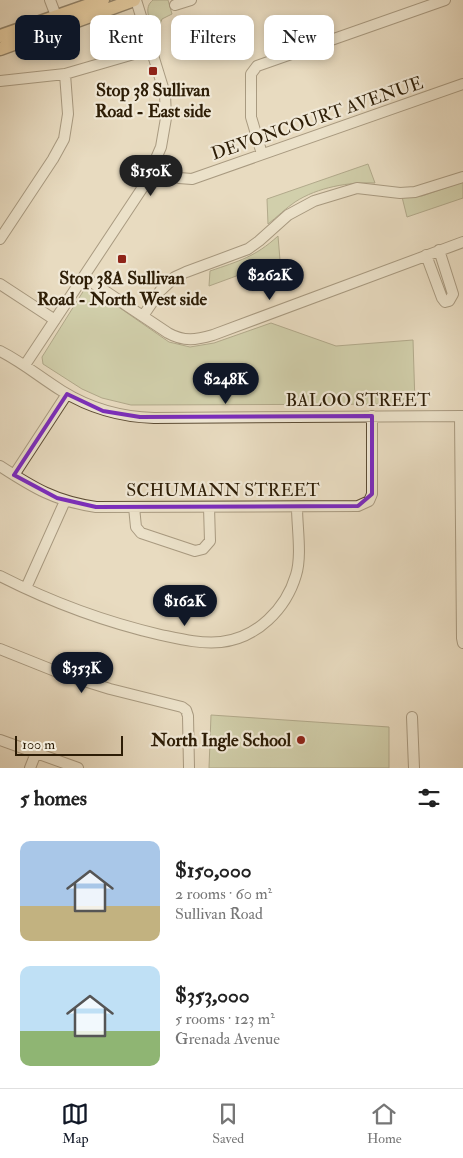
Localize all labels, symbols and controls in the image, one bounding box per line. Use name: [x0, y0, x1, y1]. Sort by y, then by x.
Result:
chip: Buy: [15, 15, 80, 60]
chip: Rent: [90, 15, 161, 60]
chip: Filters: [171, 15, 254, 60]
chip: New: [264, 15, 334, 60]
marker: Stop 38 Sullivan Road - East side: [147, 65, 159, 77]
street label: DEVONCOURT AVENUE: [208, 71, 426, 166]
place label: Stop 38 Sullivan Road - East side: [95, 79, 212, 123]
pin: $150K: [116, 154, 186, 197]
text: $150K: [131, 161, 172, 181]
marker: Stop 38A Sullivan Road - North West side: [116, 253, 128, 265]
pin: $262K: [235, 258, 305, 301]
text: $262K: [248, 265, 292, 285]
place label: Stop 38A Sullivan Road - North West side: [37, 267, 208, 311]
pin: $248K: [191, 362, 261, 405]
text: $248K: [204, 369, 248, 389]
street label: BALOO STREET: [286, 389, 431, 412]
street label: SCHUMANN STREET: [126, 479, 320, 502]
pin: $162K: [150, 584, 220, 627]
text: $162K: [164, 591, 206, 611]
pin: $353K: [47, 652, 117, 694]
text: $353K: [62, 658, 102, 678]
place label: North Ingle School: [150, 729, 291, 752]
scale bar: [15, 733, 122, 756]
marker: North Ingle School: [295, 734, 307, 746]
text: 100 m: [22, 736, 55, 753]
icon: filters: [415, 784, 443, 812]
text: 5 homes: [20, 785, 87, 812]
text: $150,000: [175, 857, 251, 884]
icon: home: [60, 861, 120, 921]
text: 2 rooms · 60 m²: [175, 884, 272, 904]
text: Sullivan Road: [175, 904, 263, 924]
text: $353,000: [175, 982, 250, 1009]
icon: home: [60, 986, 120, 1046]
text: 5 rooms · 123 m²: [175, 1009, 275, 1029]
text: Grenada Avenue: [175, 1029, 280, 1049]
tab: Map: [61, 1100, 89, 1147]
tab: Saved: [212, 1100, 244, 1147]
tab: Home: [367, 1100, 402, 1147]

